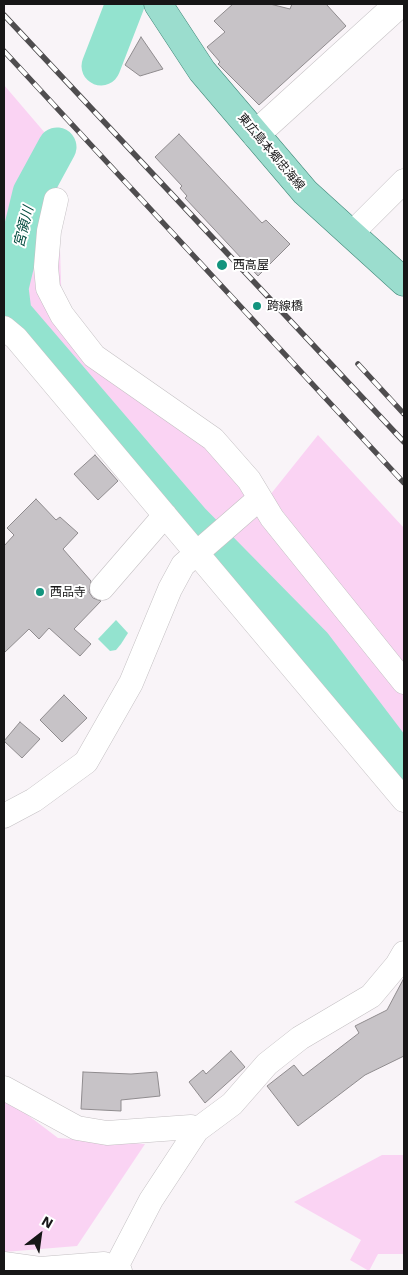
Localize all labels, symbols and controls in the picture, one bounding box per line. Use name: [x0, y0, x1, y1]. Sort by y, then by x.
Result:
street label: 東広島本郷忠海線: [235, 111, 307, 193]
water label: 宮領川: [11, 205, 37, 249]
marker: 西高屋: [215, 258, 229, 272]
place label: 西高屋: [233, 258, 269, 272]
place label: 跨線橋: [267, 299, 303, 313]
marker: 跨線橋: [251, 300, 263, 312]
place label: 西品寺: [50, 585, 86, 599]
marker: 西品寺: [34, 586, 46, 598]
north arrow: [15, 1210, 65, 1260]
text: N: [39, 1212, 56, 1232]

